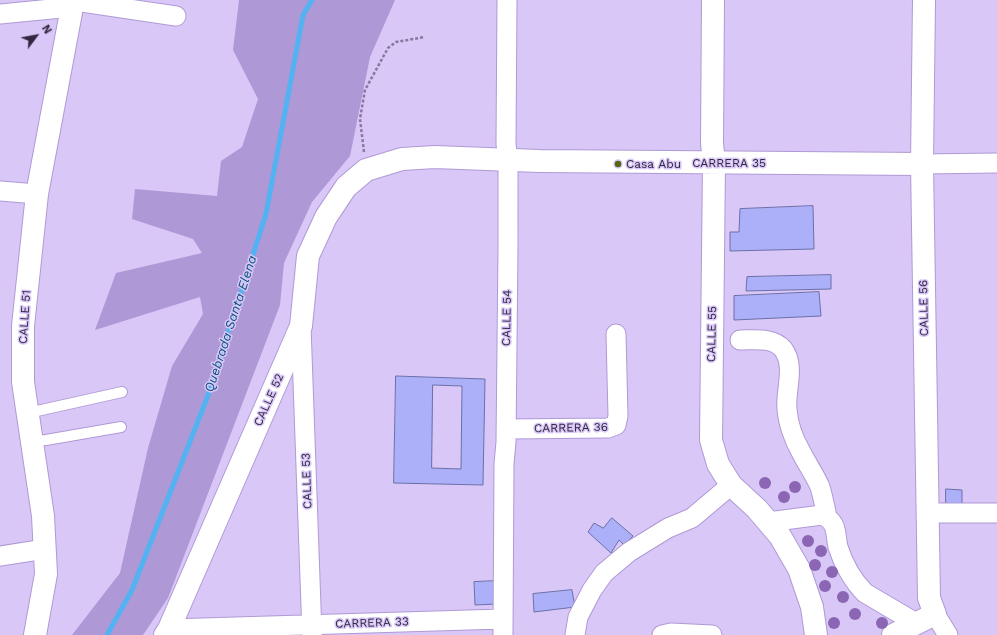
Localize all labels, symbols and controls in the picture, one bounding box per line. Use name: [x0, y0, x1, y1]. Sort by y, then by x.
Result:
north arrow: [16, 16, 56, 56]
text: N: [39, 22, 54, 36]
street label: CARRERA 35: [692, 156, 766, 170]
place label: Casa Abu: [626, 157, 681, 171]
marker: Casa Abu: [613, 159, 623, 169]
water label: Quebrada Santa Elena: [202, 254, 260, 394]
street label: CALLE 56: [916, 280, 932, 336]
street label: CALLE 51: [16, 290, 34, 344]
street label: CALLE 54: [499, 290, 515, 346]
street label: CALLE 55: [704, 306, 720, 362]
street label: CALLE 52: [251, 371, 287, 429]
street label: CARRERA 36: [534, 420, 608, 436]
street label: CALLE 53: [299, 453, 315, 509]
street label: CARRERA 33: [335, 615, 409, 631]

